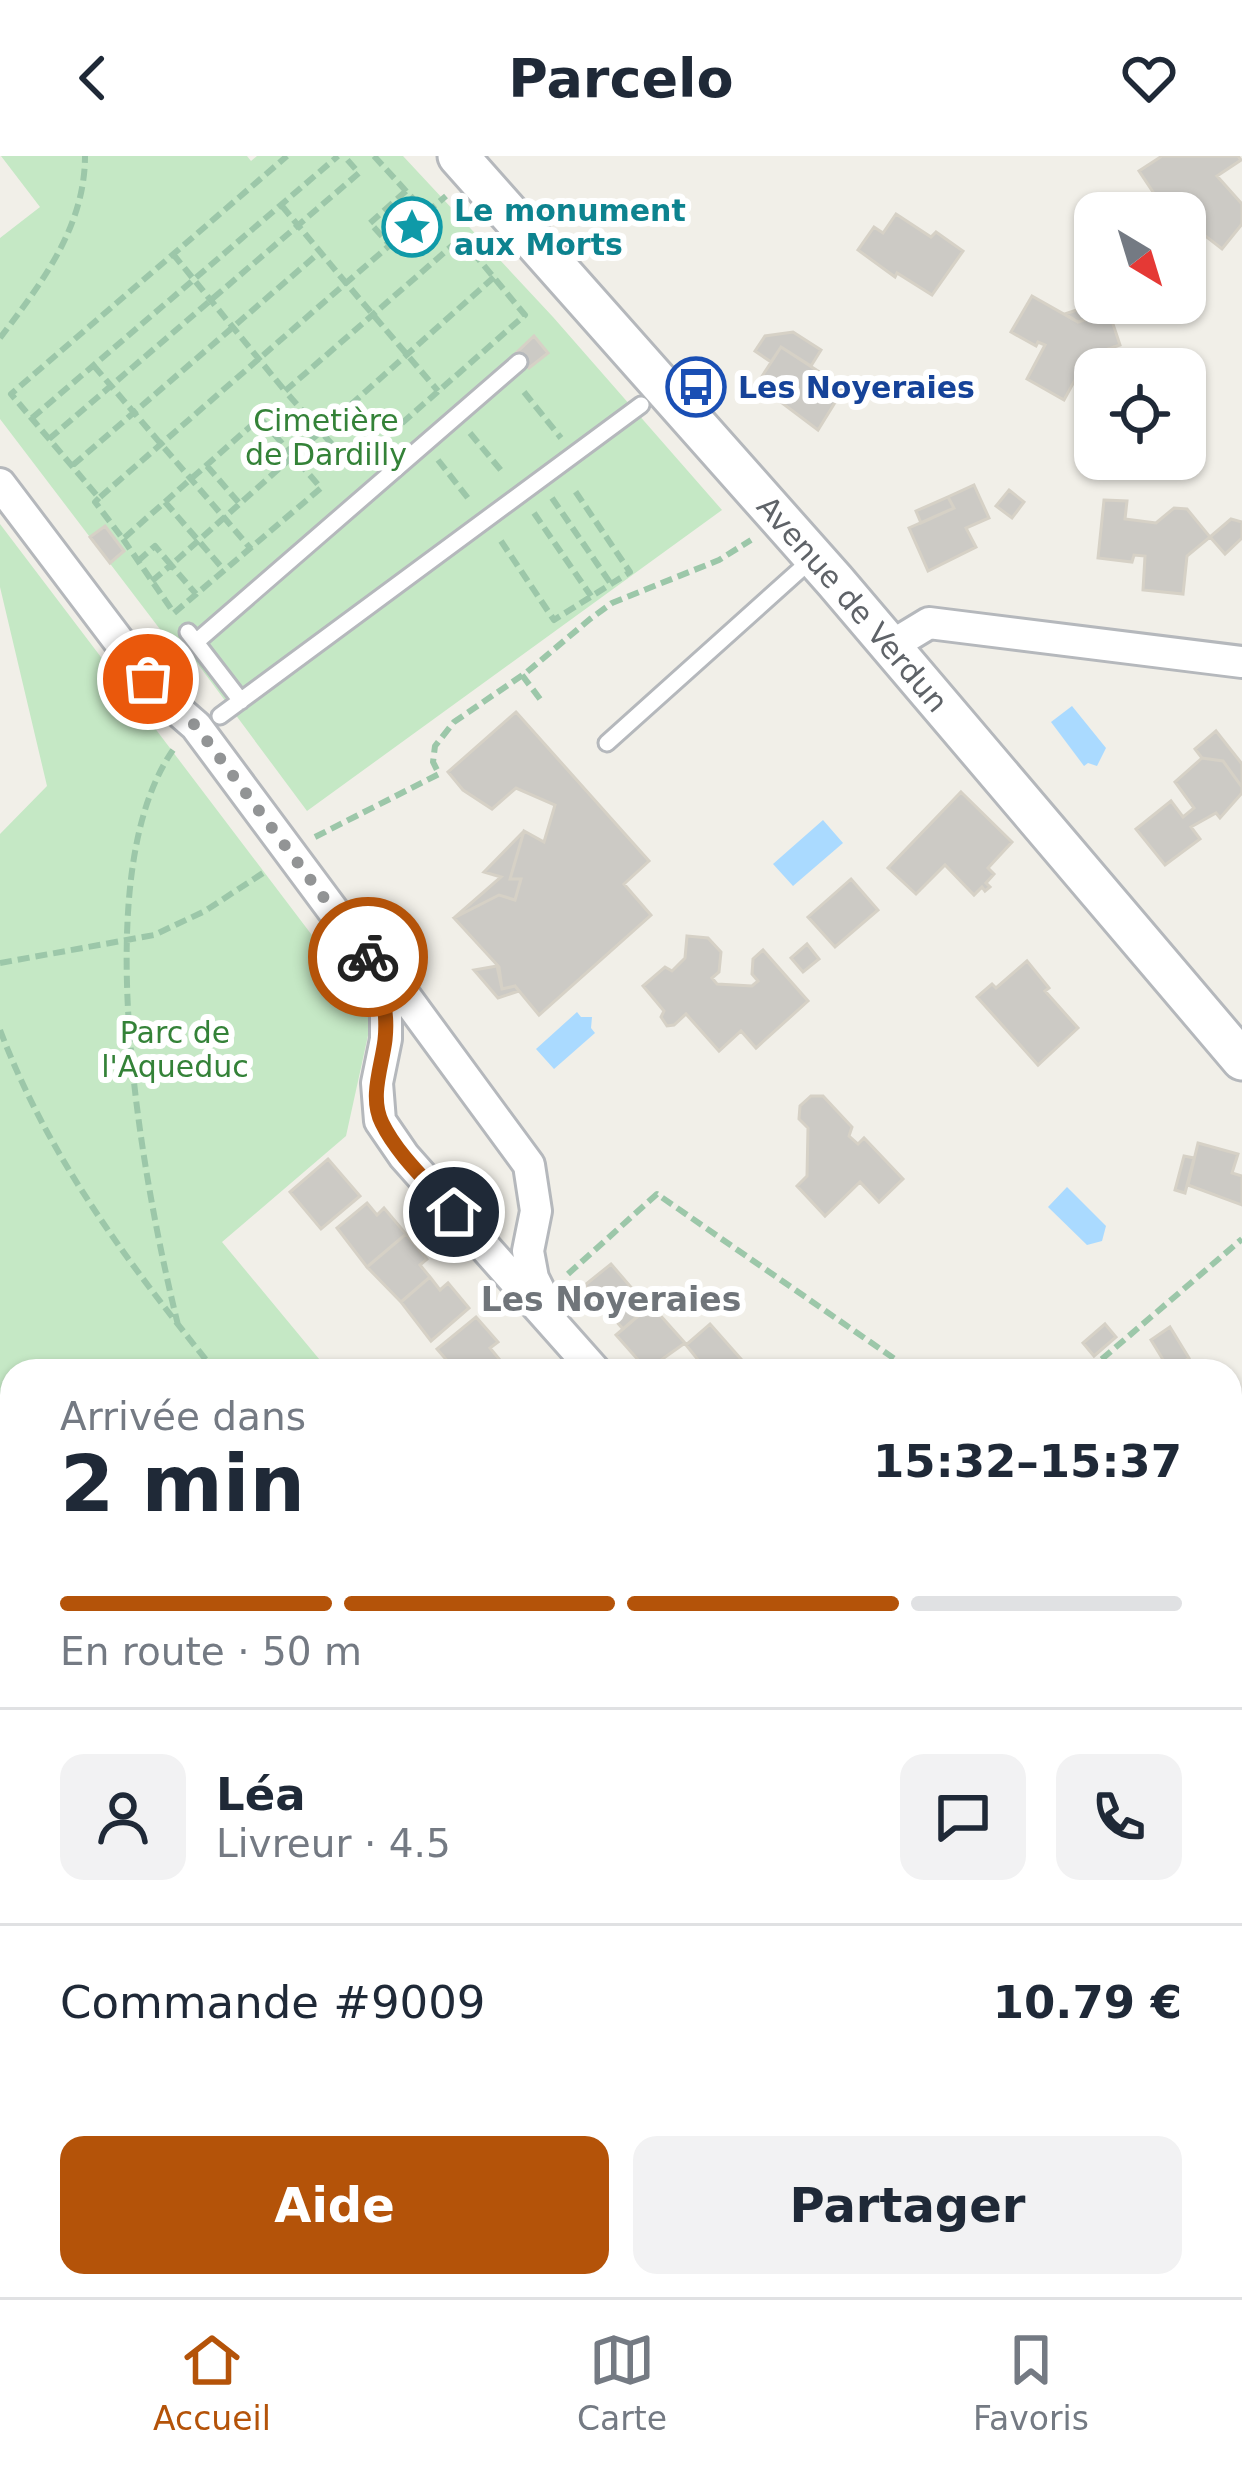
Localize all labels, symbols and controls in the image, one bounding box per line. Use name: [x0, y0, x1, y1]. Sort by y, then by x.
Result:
icon: back: [60, 45, 126, 111]
icon: heart: [1116, 45, 1182, 111]
text: Parcelo: [508, 47, 734, 110]
north arrow: [1074, 192, 1206, 324]
map controls: [1074, 192, 1206, 480]
place label: Le monument aux Morts: [454, 193, 686, 262]
place icon: Le monument aux Morts: [381, 196, 443, 258]
button: locate: [1074, 348, 1206, 480]
bus stop icon: Les Noyeraies: [665, 356, 727, 418]
place label: Les Noyeraies: [738, 370, 975, 405]
park label: Cimetière de Dardilly: [245, 403, 407, 472]
street label: Avenue de Verdun: [750, 489, 956, 719]
pin: [97, 628, 199, 730]
icon: bag: [115, 646, 181, 712]
courier: [308, 897, 428, 1017]
icon: bike: [335, 924, 401, 990]
park label: Parc de l'Aqueduc: [101, 1015, 249, 1084]
pin: [403, 1161, 505, 1263]
icon: home: [421, 1179, 487, 1245]
district label: Les Noyeraies: [481, 1280, 741, 1319]
text: Arrivée dans: [60, 1394, 306, 1439]
text: 15:32–15:37: [873, 1435, 1182, 1488]
text: 2 min: [60, 1439, 305, 1529]
text: En route · 50 m: [60, 1629, 362, 1674]
button: person: [60, 1754, 186, 1880]
button: chat: [900, 1754, 1026, 1880]
button: phone: [1056, 1754, 1182, 1880]
text: Léa: [216, 1768, 306, 1821]
text: Livreur · 4.5: [216, 1821, 451, 1866]
text: Commande #9009: [60, 1976, 486, 2029]
text: 10.79 €: [993, 1976, 1182, 2029]
button: Aide: [60, 2136, 609, 2274]
button: Partager: [633, 2136, 1182, 2274]
tab: Accueil: [153, 2327, 271, 2438]
tab: Carte: [577, 2327, 667, 2438]
tab: Favoris: [973, 2327, 1089, 2438]

